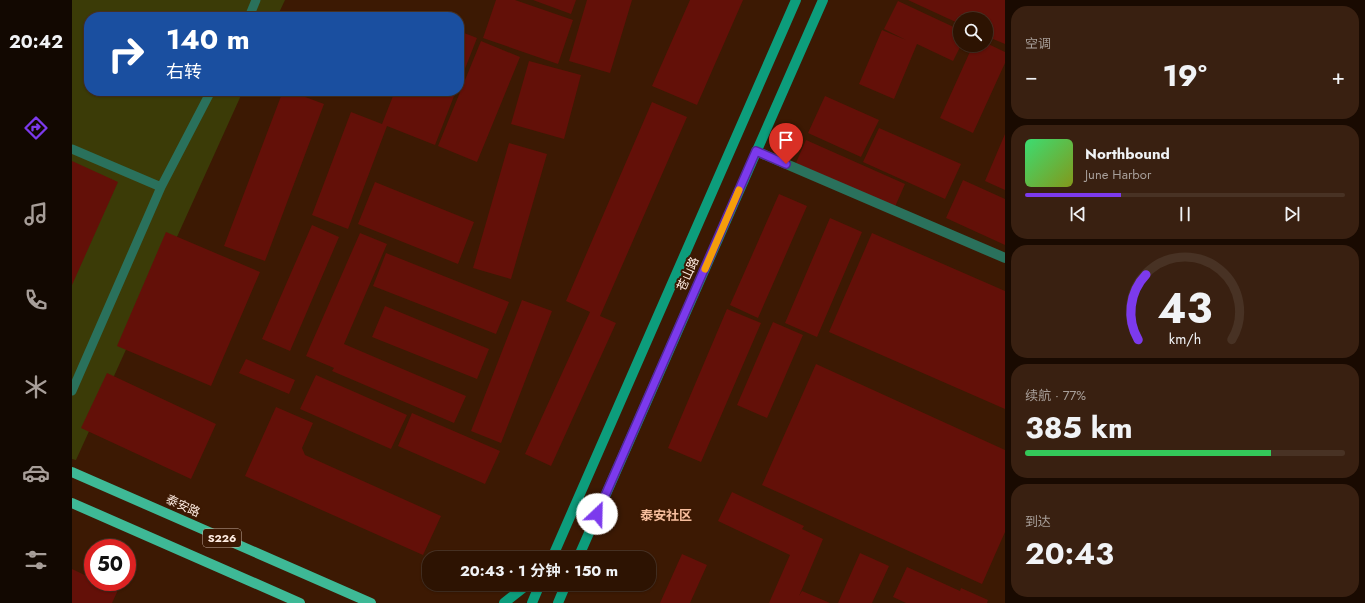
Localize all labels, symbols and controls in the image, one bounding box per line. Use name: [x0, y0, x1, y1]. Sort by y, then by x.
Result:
map controls: [953, 12, 993, 52]
button: search: [953, 12, 993, 52]
text: 140 m: [166, 19, 250, 60]
icon: right: [100, 28, 152, 80]
text: 20:42: [9, 29, 63, 55]
text: 空调: [1025, 34, 1051, 53]
text: 19°: [1163, 54, 1207, 97]
text: 右转: [166, 59, 202, 85]
text: −: [1025, 60, 1038, 92]
text: +: [1331, 60, 1345, 92]
icon: directions: [22, 114, 50, 142]
pin: [769, 123, 803, 164]
icon: arrive: [775, 129, 797, 151]
text: Northbound: [1085, 143, 1170, 165]
text: June Harbor: [1085, 165, 1151, 184]
icon: music: [22, 200, 50, 228]
icon: previous: [1067, 203, 1089, 225]
icon: pause: [1174, 203, 1196, 225]
icon: next: [1281, 203, 1303, 225]
street label: 苍山路: [672, 254, 704, 294]
text: 43: [1158, 277, 1212, 338]
icon: phone: [22, 286, 50, 314]
text: km/h: [1169, 328, 1201, 348]
icon: climate: [22, 373, 50, 401]
text: 续航 · 77%: [1025, 386, 1086, 405]
text: 385 km: [1025, 406, 1133, 449]
icon: car: [22, 459, 50, 487]
street label: 泰安路: [163, 490, 203, 522]
position arrow: [576, 493, 618, 535]
district label: 泰安社区: [640, 506, 692, 525]
text: 到达: [1025, 512, 1051, 531]
road number: S226: [203, 529, 241, 547]
text: 20:43: [1025, 532, 1114, 575]
speed limit sign: 50: [84, 539, 136, 591]
icon: filters: [22, 546, 50, 574]
text: 20:43 · 1 分钟 · 150 m: [460, 560, 618, 582]

